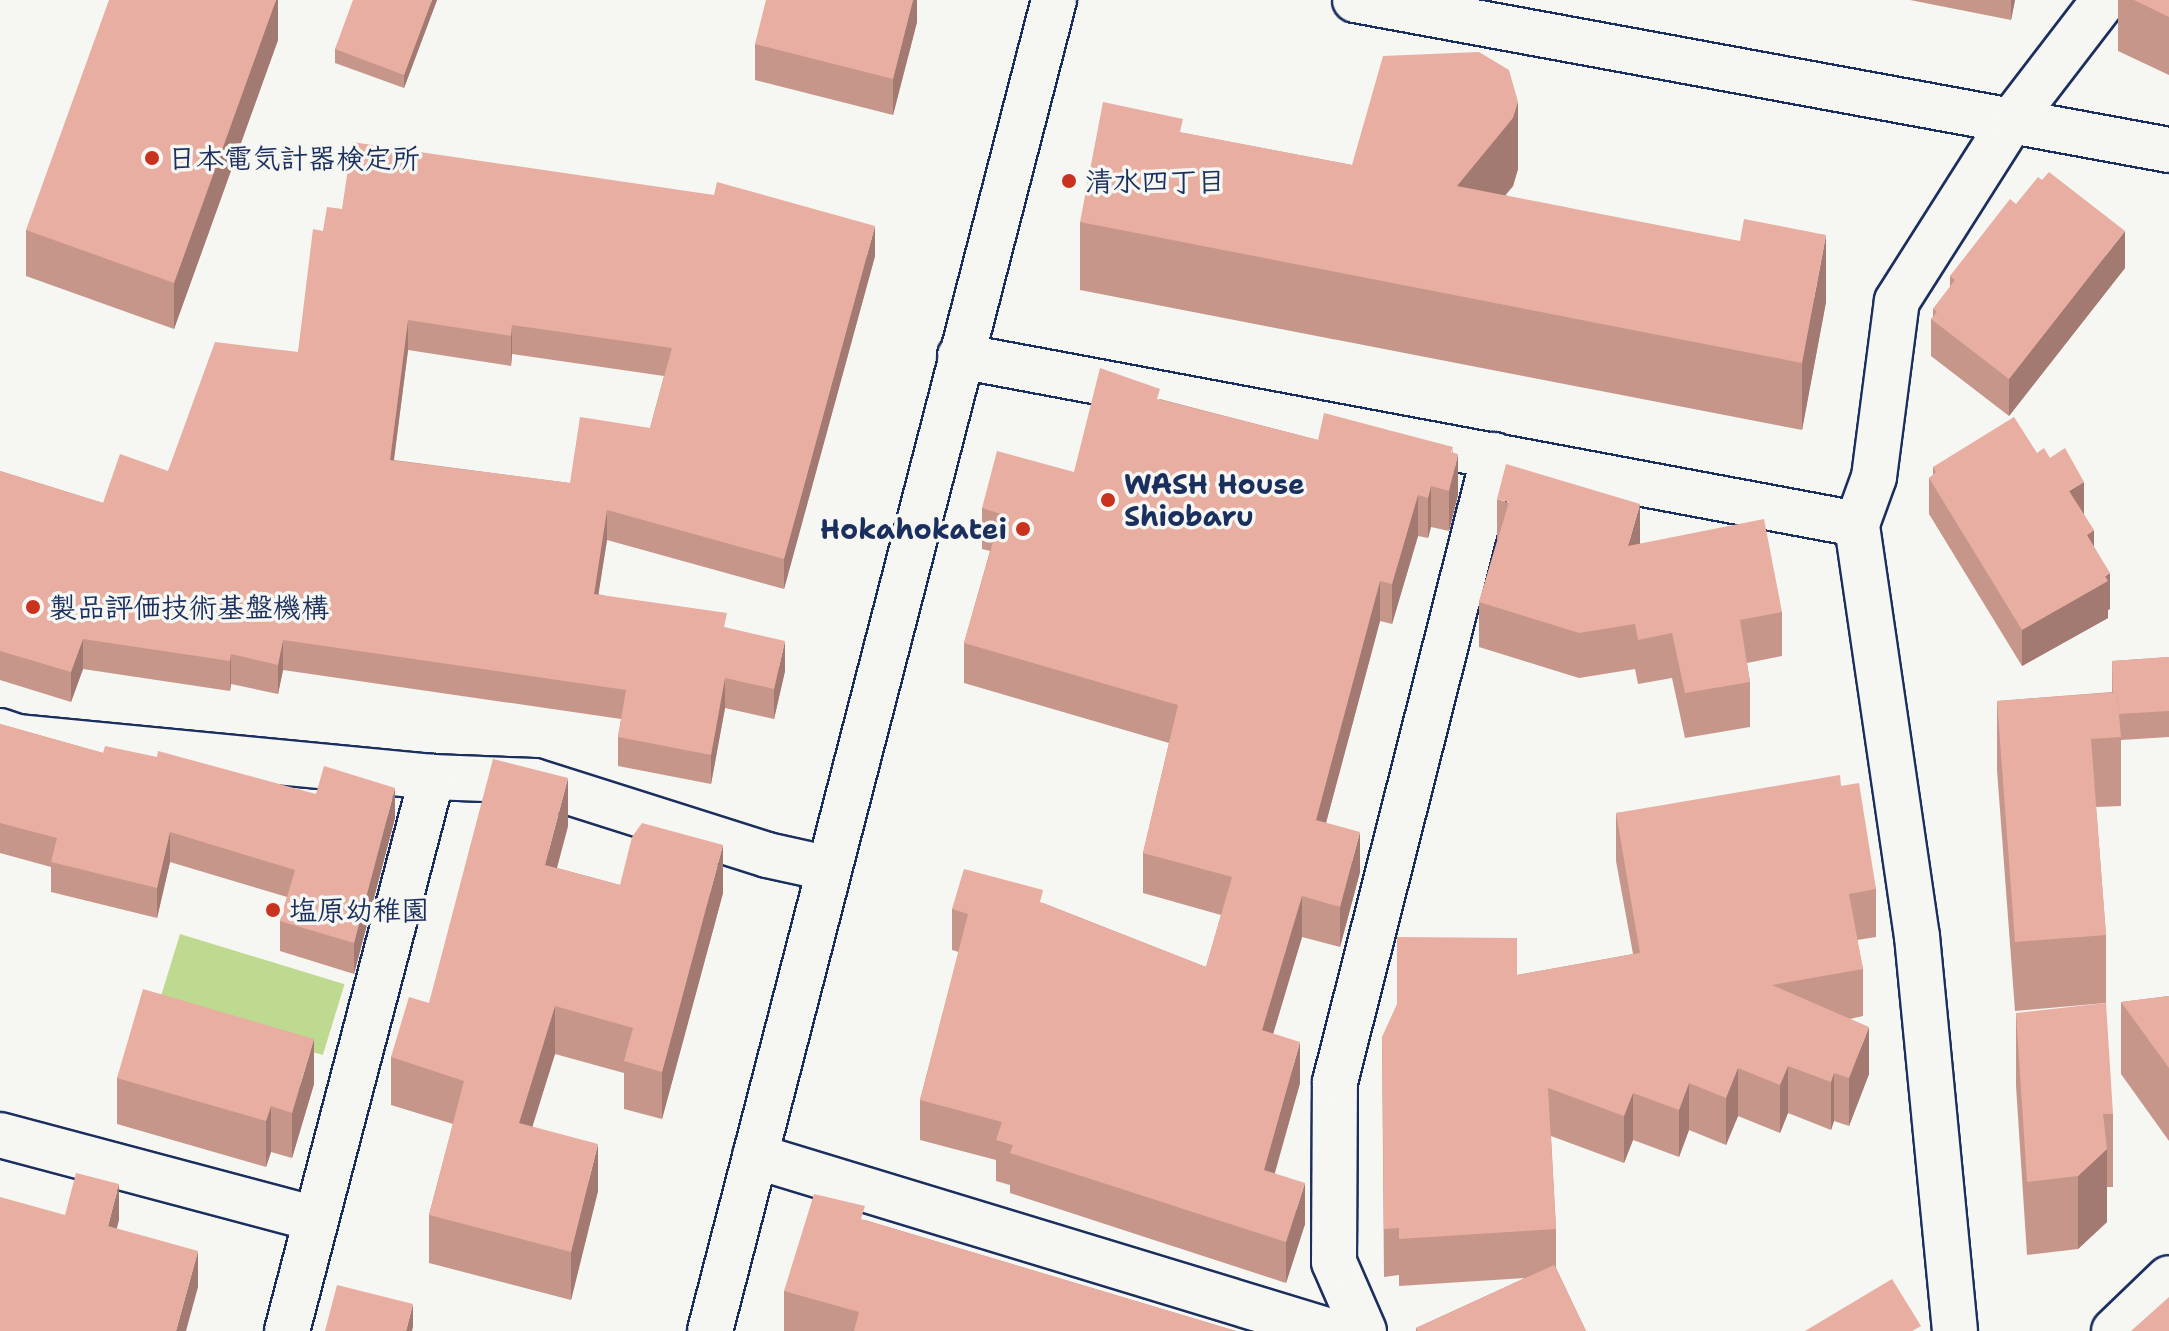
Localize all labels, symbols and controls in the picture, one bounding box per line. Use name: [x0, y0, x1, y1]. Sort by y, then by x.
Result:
place label: 日本電気計器検定所: [168, 141, 420, 175]
marker: 日本電気計器検定所: [143, 149, 161, 167]
place label: 清水四丁目: [1085, 164, 1225, 198]
marker: 清水四丁目: [1060, 172, 1078, 190]
place label: WASH House Shiobaru: [1124, 467, 1305, 533]
marker: WASH House Shiobaru: [1099, 491, 1117, 509]
place label: Hokahokatei: [820, 512, 1007, 546]
marker: Hokahokatei: [1014, 520, 1032, 538]
place label: 製品評価技術基盤機構: [49, 590, 329, 624]
marker: 製品評価技術基盤機構: [24, 598, 42, 616]
place label: 塩原幼稚園: [289, 893, 429, 927]
marker: 塩原幼稚園: [264, 901, 282, 919]

